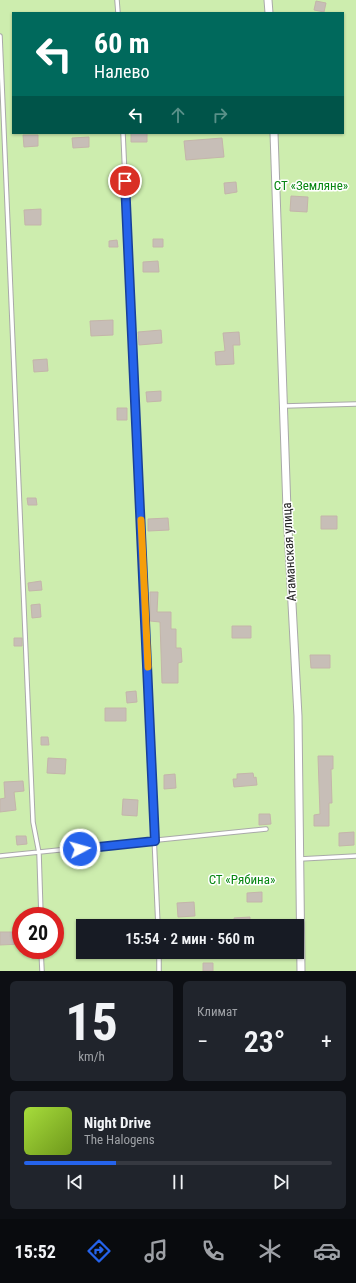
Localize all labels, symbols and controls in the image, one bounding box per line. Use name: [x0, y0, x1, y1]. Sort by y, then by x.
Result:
text: 60 m: [94, 27, 150, 60]
icon: left: [28, 28, 80, 80]
text: Налево: [94, 61, 150, 82]
icon: left: [125, 104, 147, 126]
icon: ahead: [167, 104, 189, 126]
icon: right: [209, 104, 231, 126]
pin: [108, 164, 142, 198]
icon: arrive: [114, 170, 136, 192]
park label: СТ «Земляне»: [274, 178, 348, 193]
street label: Атаманская улица: [279, 502, 299, 602]
position arrow: [59, 828, 101, 870]
park label: СТ «Рябина»: [209, 872, 275, 887]
speed limit sign: 20: [12, 907, 64, 959]
text: 15:54 · 2 мин · 560 m: [125, 930, 255, 948]
text: 15: [65, 992, 118, 1053]
text: Климат: [197, 1004, 238, 1019]
text: 23°: [244, 1024, 285, 1059]
text: −: [197, 1029, 208, 1054]
text: +: [321, 1029, 332, 1054]
text: km/h: [78, 1049, 105, 1064]
text: Night Drive: [84, 1114, 151, 1132]
text: The Halogens: [84, 1132, 155, 1147]
icon: previous: [64, 1171, 86, 1193]
icon: pause: [167, 1171, 189, 1193]
icon: next: [270, 1171, 292, 1193]
icon: directions: [85, 1237, 113, 1265]
icon: music: [142, 1237, 170, 1265]
icon: phone: [199, 1237, 227, 1265]
icon: climate: [256, 1237, 284, 1265]
icon: car: [313, 1237, 341, 1265]
text: 15:52: [15, 1241, 56, 1262]

